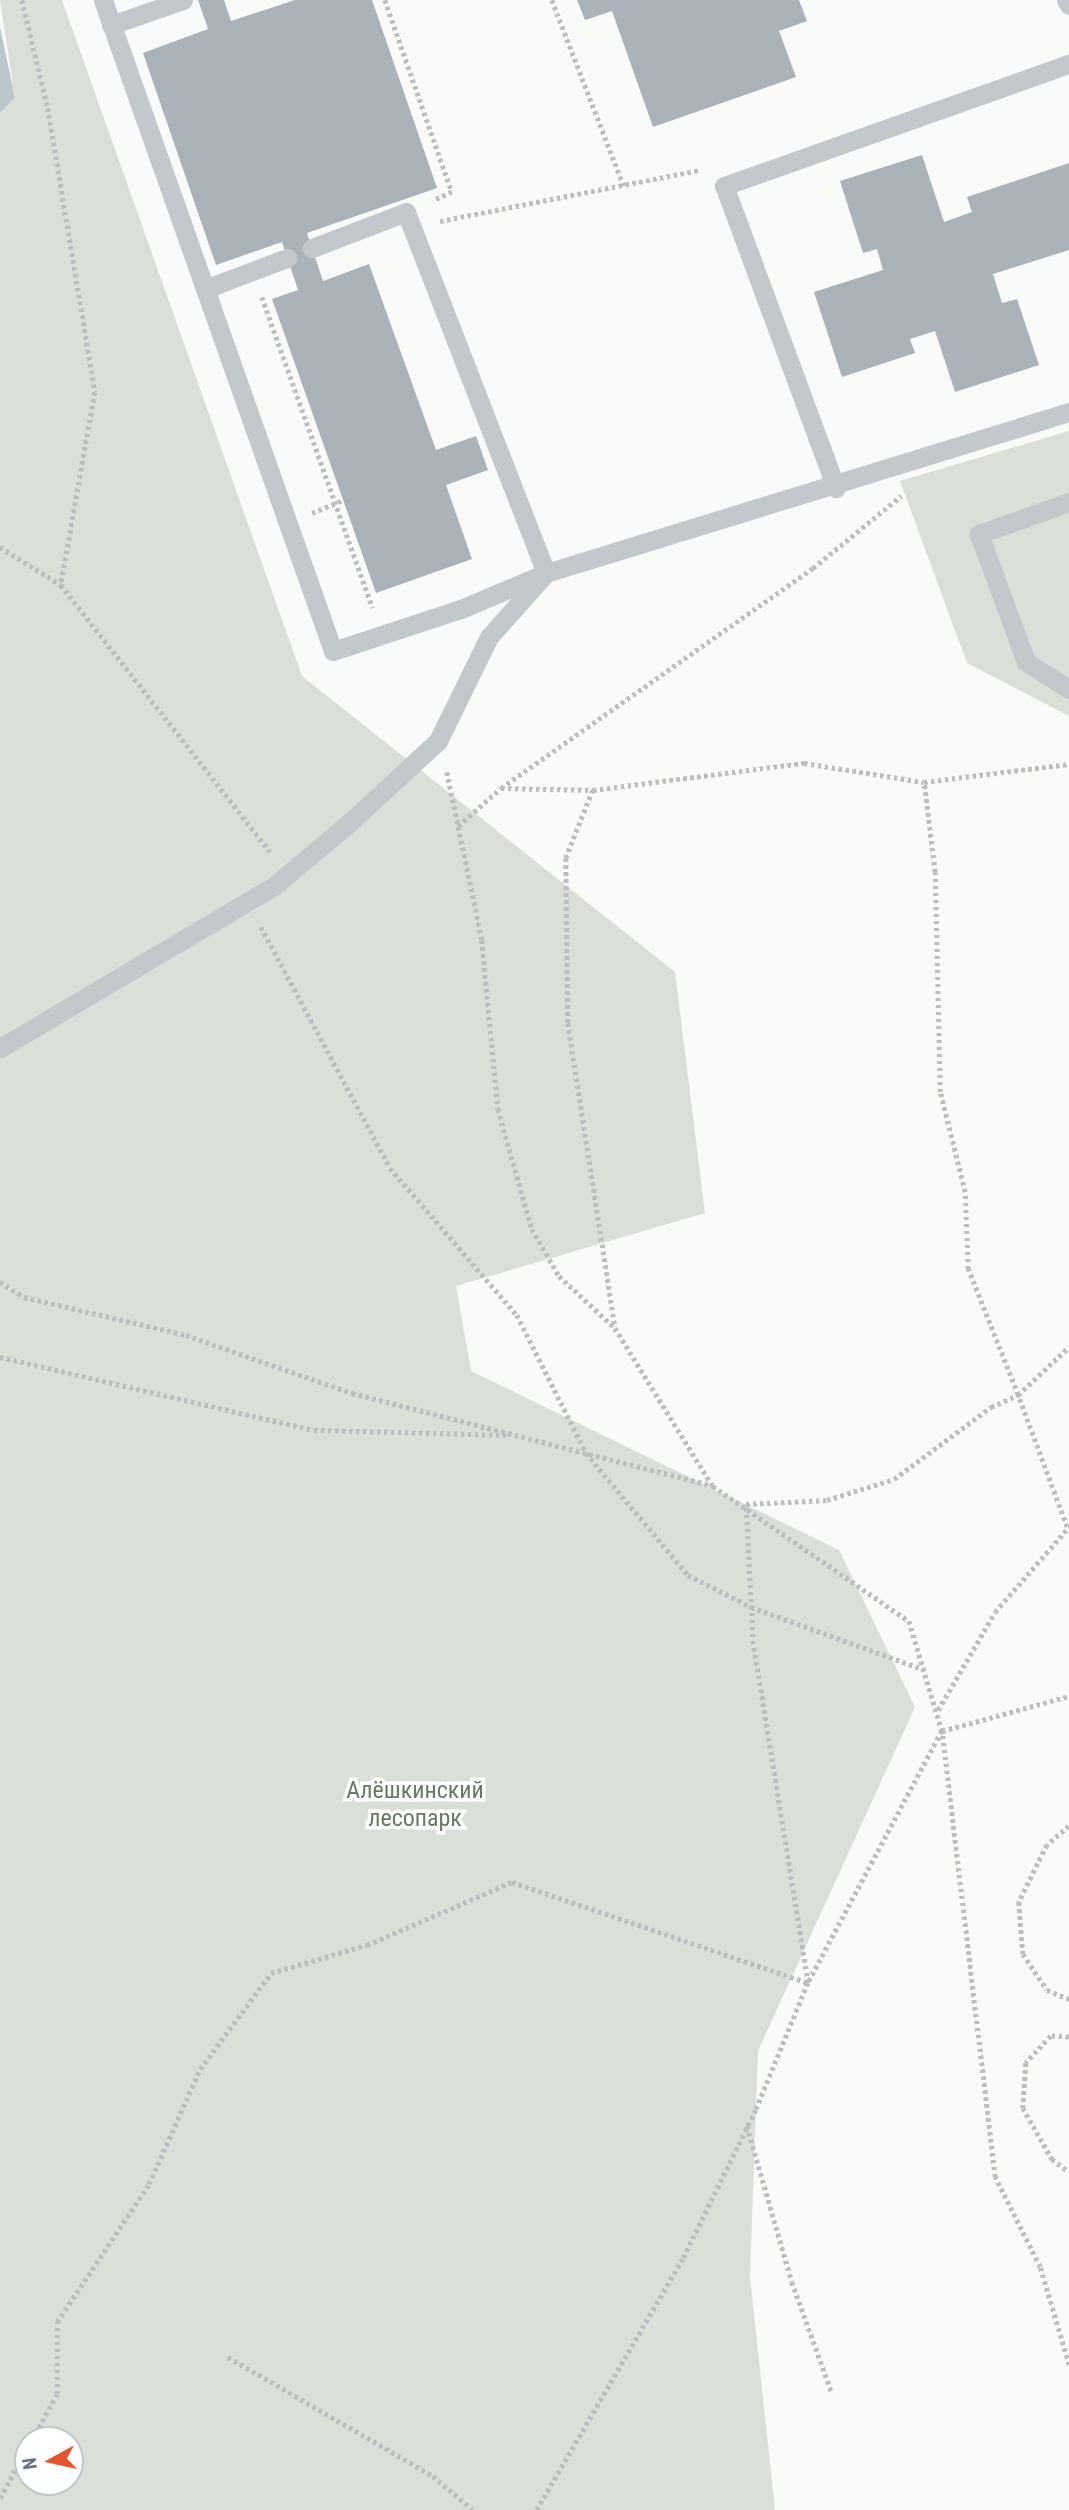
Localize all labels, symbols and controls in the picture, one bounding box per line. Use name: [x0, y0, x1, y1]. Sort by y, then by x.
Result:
park label: Алёшкинский лесопарк: [346, 1777, 484, 1833]
north arrow: [14, 2426, 84, 2496]
text: N: [17, 2456, 42, 2471]

